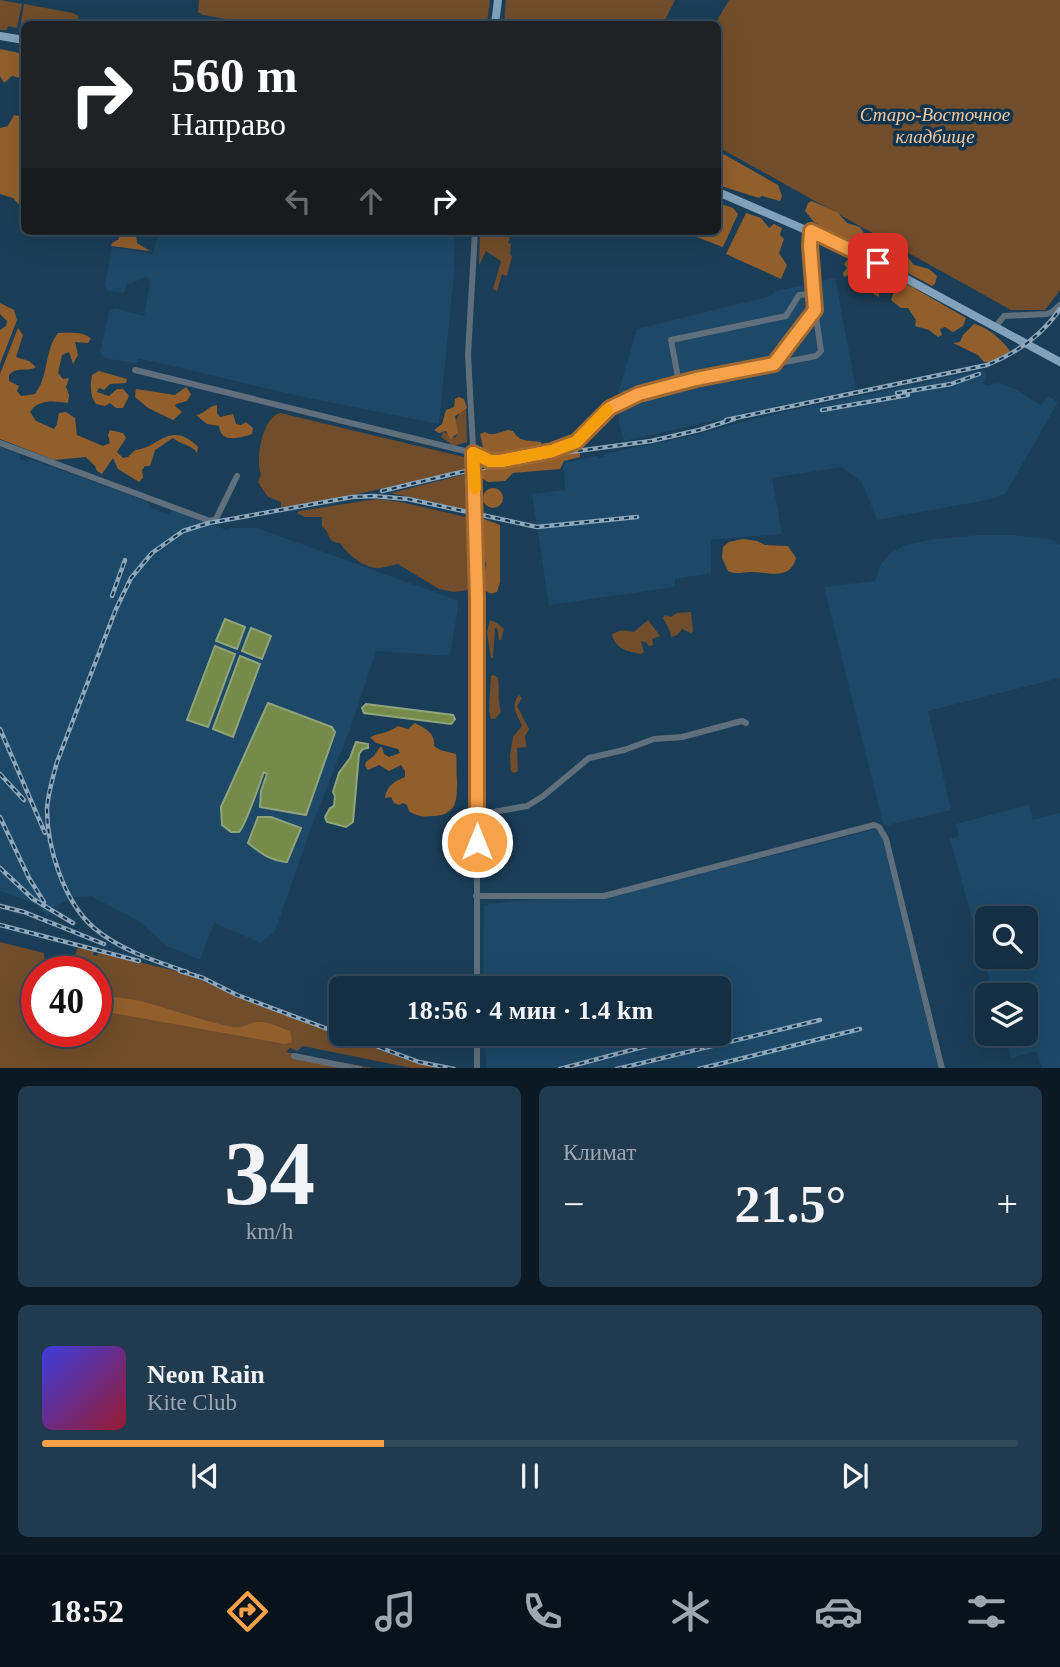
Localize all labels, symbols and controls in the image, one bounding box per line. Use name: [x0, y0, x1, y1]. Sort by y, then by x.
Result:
text: 560 m: [171, 48, 298, 103]
icon: right: [56, 49, 147, 140]
park label: Старо-Восточное кладбище: [860, 104, 1010, 147]
text: Направо: [171, 106, 286, 142]
icon: left: [279, 182, 317, 220]
icon: ahead: [352, 182, 390, 220]
icon: right: [425, 182, 463, 220]
pin: [848, 233, 908, 293]
icon: arrive: [859, 244, 897, 282]
position arrow: [440, 805, 514, 879]
map controls: [975, 906, 1038, 1046]
button: search: [975, 906, 1038, 969]
speed limit sign: 40: [21, 956, 112, 1047]
button: layers: [975, 983, 1038, 1046]
text: 18:56 · 4 мин · 1.4 km: [407, 996, 653, 1025]
text: 34: [224, 1123, 315, 1224]
text: Климат: [563, 1140, 636, 1165]
text: 21.5°: [735, 1176, 846, 1233]
text: −: [563, 1183, 584, 1225]
text: +: [997, 1183, 1018, 1225]
text: km/h: [246, 1219, 293, 1244]
text: Neon Rain: [147, 1360, 265, 1389]
text: Kite Club: [147, 1390, 237, 1415]
icon: previous: [186, 1457, 224, 1495]
icon: pause: [511, 1457, 549, 1495]
icon: next: [836, 1457, 874, 1495]
icon: directions: [223, 1587, 272, 1636]
icon: music: [371, 1587, 420, 1636]
icon: phone: [518, 1587, 567, 1636]
icon: climate: [666, 1587, 715, 1636]
icon: car: [814, 1587, 863, 1636]
icon: filters: [962, 1587, 1011, 1636]
text: 18:52: [49, 1593, 124, 1629]

